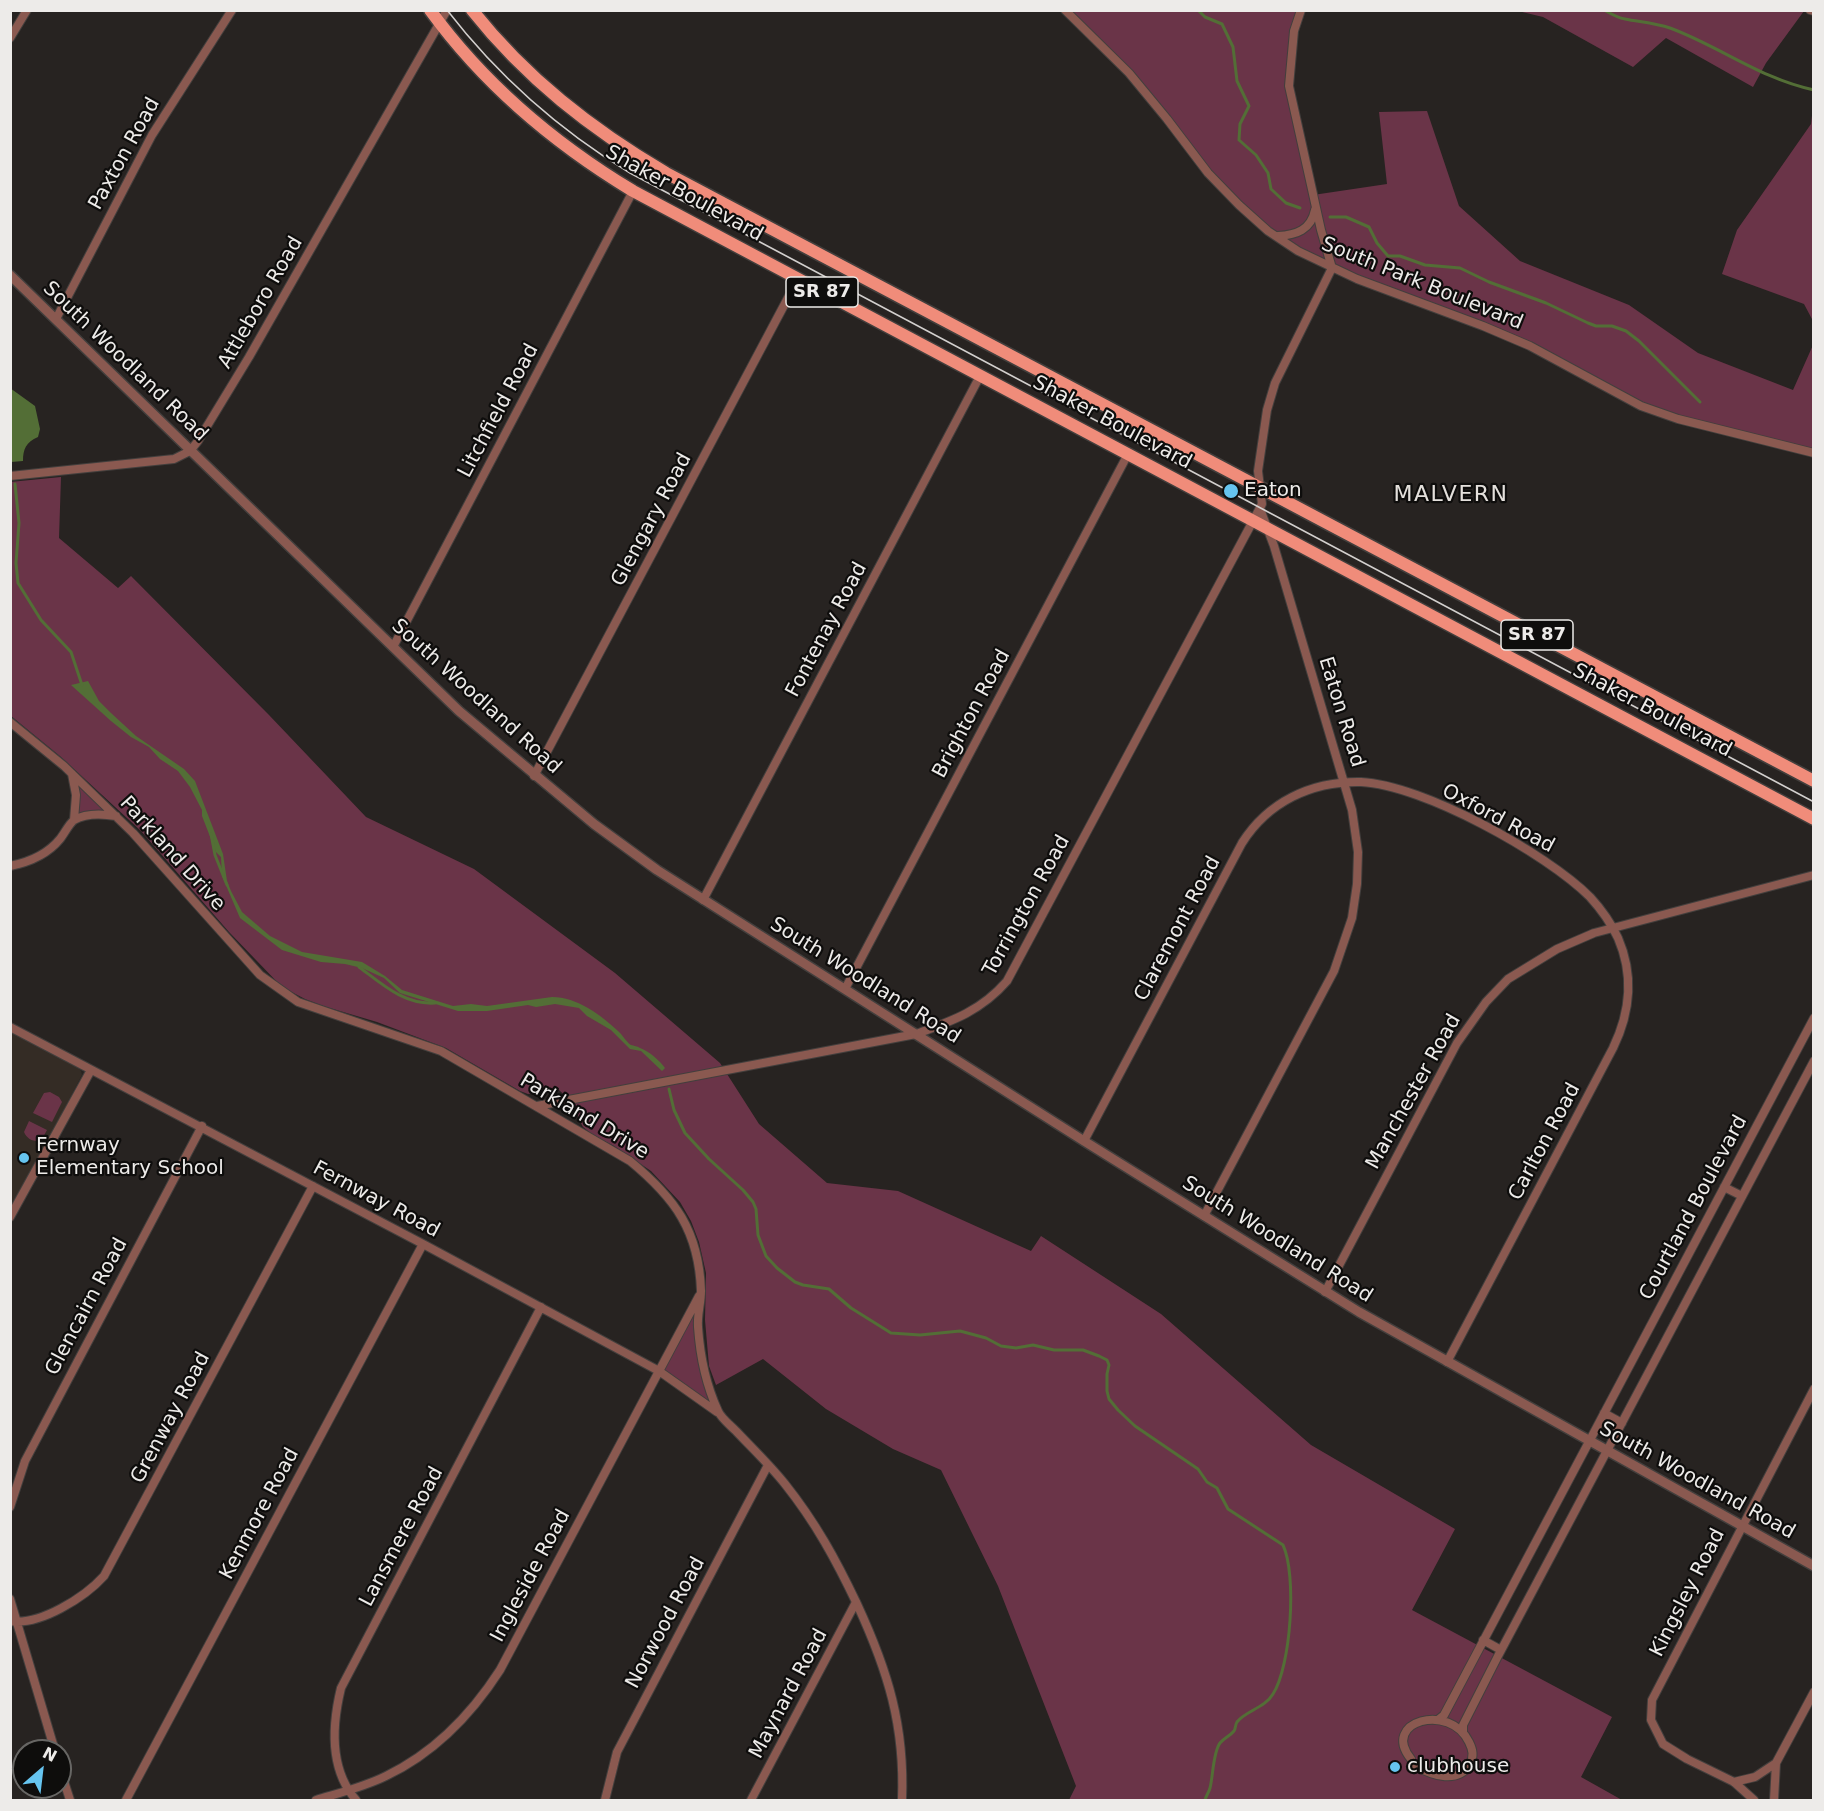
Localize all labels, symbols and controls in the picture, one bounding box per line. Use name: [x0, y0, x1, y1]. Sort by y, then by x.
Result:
street label: Paxton Road: [84, 94, 166, 214]
street label: Shaker Boulevard: [601, 141, 767, 247]
street label: Attleboro Road: [214, 233, 308, 373]
street label: South Park Boulevard: [1318, 233, 1526, 335]
street label: South Woodland Road: [38, 277, 212, 447]
road number: SR 87: [786, 277, 858, 307]
street label: Litchfield Road: [454, 340, 544, 482]
street label: Shaker Boulevard: [1028, 371, 1196, 475]
street label: Glengary Road: [607, 449, 697, 591]
place label: Eaton: [1244, 479, 1302, 503]
marker: Eaton: [1222, 482, 1240, 500]
district label: MALVERN: [1393, 482, 1509, 508]
street label: Fontenay Road: [781, 559, 873, 701]
street label: South Woodland Road: [386, 614, 566, 780]
road number: SR 87: [1501, 620, 1573, 650]
street label: Brighton Road: [928, 646, 1016, 782]
street label: Eaton Road: [1313, 654, 1369, 770]
street label: Shaker Boulevard: [1568, 659, 1736, 763]
street label: Oxford Road: [1438, 779, 1558, 859]
street label: Parkland Drive: [114, 792, 230, 916]
street label: Torrington Road: [978, 831, 1076, 981]
street label: Claremont Road: [1130, 852, 1226, 1006]
street label: South Woodland Road: [765, 913, 965, 1049]
street label: Manchester Road: [1361, 1010, 1467, 1174]
street label: Parkland Drive: [515, 1069, 653, 1165]
street label: Carlton Road: [1504, 1079, 1586, 1205]
street label: Courtland Boulevard: [1635, 1112, 1753, 1304]
place label: Fernway Elementary School: [36, 1134, 224, 1181]
marker: Fernway Elementary School: [17, 1151, 31, 1165]
street label: Fernway Road: [308, 1156, 444, 1244]
street label: South Woodland Road: [1177, 1172, 1377, 1308]
street label: Glencairn Road: [41, 1234, 133, 1380]
street label: Grenway Road: [126, 1348, 216, 1488]
street label: South Woodland Road: [1595, 1417, 1799, 1545]
street label: Kenmore Road: [215, 1444, 305, 1584]
street label: Lansmere Road: [355, 1463, 449, 1611]
street label: Ingleside Road: [486, 1506, 576, 1646]
street label: Kingsley Road: [1645, 1525, 1731, 1661]
street label: Norwood Road: [621, 1553, 711, 1693]
street label: Maynard Road: [745, 1625, 833, 1763]
north arrow: [12, 1739, 72, 1799]
text: N: [39, 1743, 60, 1766]
place label: clubhouse: [1407, 1755, 1509, 1779]
marker: clubhouse: [1388, 1760, 1402, 1774]

